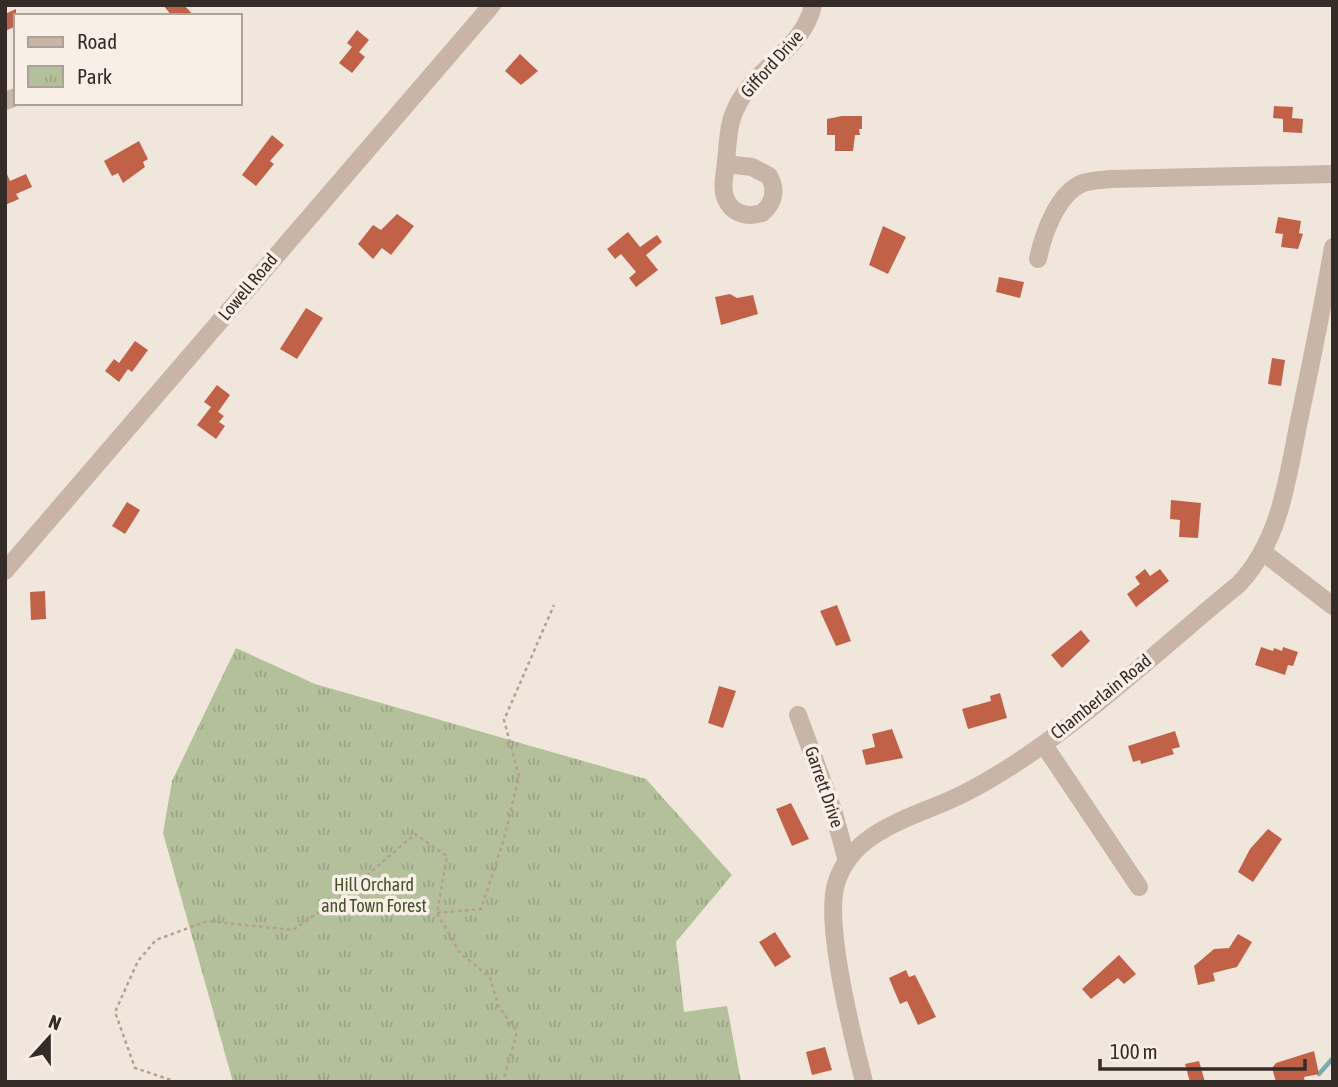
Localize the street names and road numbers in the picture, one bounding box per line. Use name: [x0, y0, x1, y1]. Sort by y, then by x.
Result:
street label: Gifford Drive: [736, 26, 807, 102]
street label: Lowell Road: [214, 249, 281, 324]
street label: Chamberlain Road: [1046, 650, 1155, 743]
street label: Garrett Drive: [801, 743, 848, 830]

